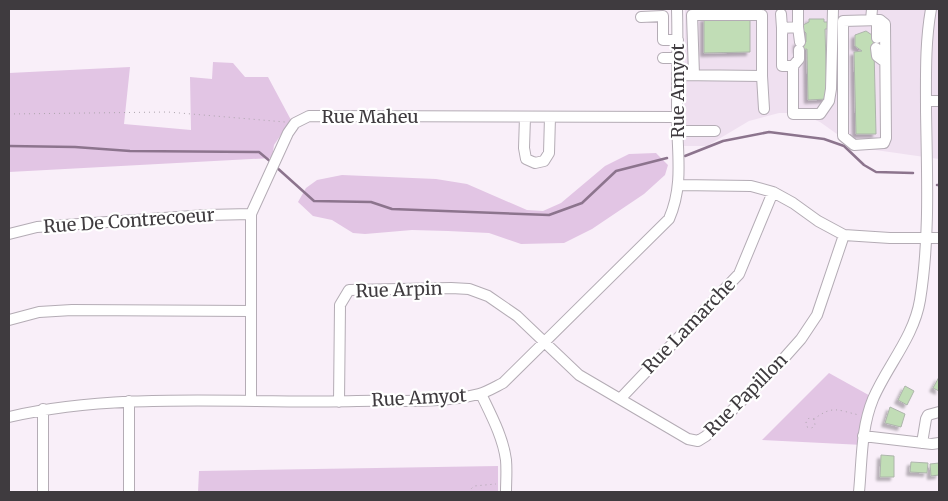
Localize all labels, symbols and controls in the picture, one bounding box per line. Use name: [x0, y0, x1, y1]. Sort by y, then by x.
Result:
street label: Rue Amyot: [666, 43, 689, 139]
street label: Rue Maheu: [321, 105, 419, 128]
street label: Rue De Contrecoeur: [43, 203, 215, 238]
street label: Rue Lamarche: [637, 273, 740, 378]
street label: Rue Arpin: [355, 276, 443, 303]
street label: Rue Papillon: [699, 348, 792, 441]
street label: Rue Amyot: [371, 384, 467, 411]

